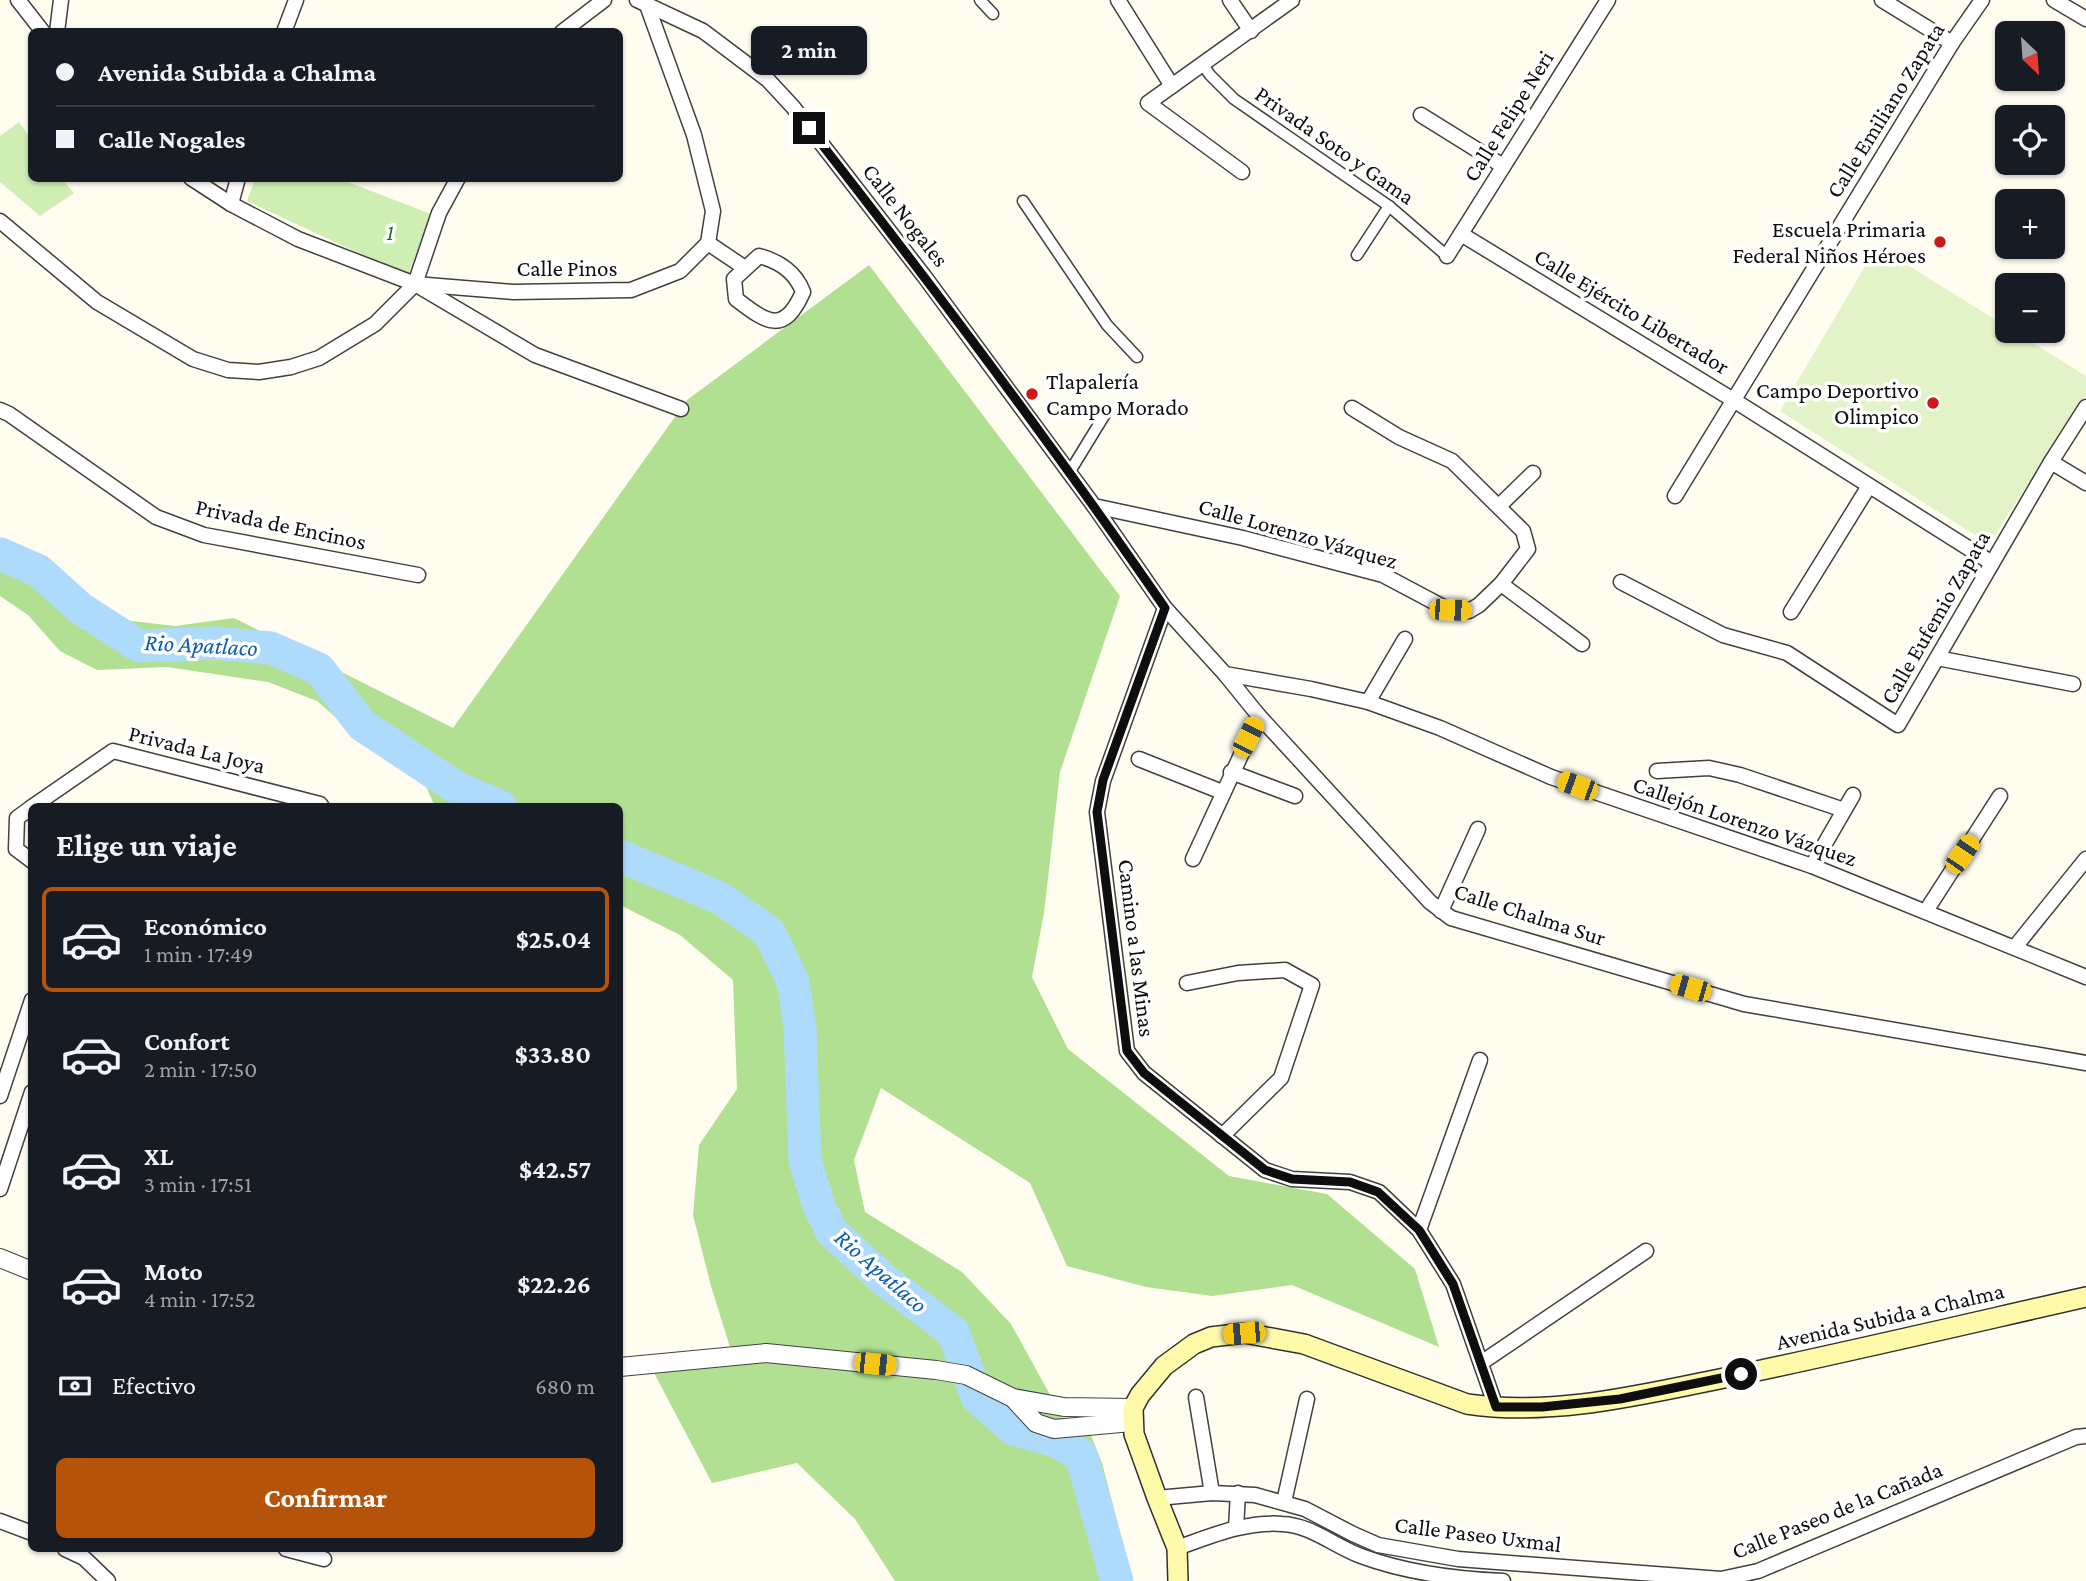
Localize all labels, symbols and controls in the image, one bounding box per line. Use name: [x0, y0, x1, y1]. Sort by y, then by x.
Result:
street label: Calle Emiliano Zapata: [1820, 17, 1950, 202]
north arrow: [1995, 21, 2065, 91]
map controls: [1995, 21, 2065, 343]
callout: 2 min: [751, 26, 867, 76]
text: 2 min: [781, 37, 837, 63]
street label: Calle Felipe Neri: [1457, 46, 1559, 186]
text: Avenida Subida a Chalma: [98, 58, 376, 87]
street label: Privada Soto y Gama: [1250, 80, 1420, 210]
button: locate: [1995, 105, 2065, 175]
route end: [793, 112, 825, 144]
text: Calle Nogales: [98, 125, 245, 154]
street label: Calle Nogales: [858, 158, 954, 272]
button: +: [1995, 189, 2065, 259]
place label: Escuela Primaria Federal Niños Héroes: [1732, 216, 1926, 268]
park label: 1: [386, 219, 394, 245]
marker: Escuela Primaria Federal Niños Héroes: [1932, 234, 1948, 250]
street label: Calle Ejército Libertador: [1530, 243, 1734, 379]
street label: Calle Pinos: [517, 255, 617, 281]
button: −: [1995, 273, 2065, 343]
place label: Tlapalería Campo Morado: [1046, 368, 1189, 420]
place label: Campo Deportivo Olimpico: [1756, 377, 1919, 429]
marker: Tlapalería Campo Morado: [1024, 386, 1040, 402]
marker: Campo Deportivo Olimpico: [1925, 395, 1941, 411]
street label: Calle Lorenzo Vázquez: [1196, 492, 1401, 574]
street label: Privada de Encinos: [193, 493, 369, 555]
street label: Calle Eufemio Zapata: [1875, 525, 1995, 708]
car: [1429, 599, 1472, 621]
water label: Rio Apatlaco: [144, 628, 258, 661]
car: [1230, 714, 1267, 760]
street label: Privada La Joya: [126, 719, 268, 779]
car: [1554, 769, 1601, 803]
street label: Callejón Lorenzo Vázquez: [1630, 770, 1860, 872]
text: Elige un viaje: [56, 827, 237, 863]
car: [1942, 831, 1983, 877]
street label: Camino a las Minas: [1113, 858, 1161, 1038]
street label: Calle Chalma Sur: [1451, 877, 1609, 951]
icon: car: [60, 908, 123, 971]
text: Económico: [144, 912, 267, 941]
text: $25.04: [516, 925, 591, 954]
text: 1 min · 17:49: [144, 941, 253, 967]
car: [1667, 972, 1714, 1004]
icon: car: [60, 1023, 123, 1086]
text: Confort: [144, 1027, 230, 1056]
text: $33.80: [515, 1040, 591, 1069]
text: 2 min · 17:50: [144, 1056, 257, 1082]
icon: car: [60, 1138, 123, 1201]
text: XL: [144, 1142, 173, 1171]
text: $42.57: [519, 1155, 591, 1184]
text: 3 min · 17:51: [144, 1171, 252, 1197]
water label: Rio Apatlaco: [830, 1223, 933, 1318]
icon: car: [60, 1253, 123, 1316]
text: Moto: [144, 1257, 203, 1286]
text: $22.26: [517, 1270, 591, 1299]
street label: Avenida Subida a Chalma: [1774, 1277, 2007, 1355]
text: 4 min · 17:52: [144, 1286, 255, 1312]
car: [1223, 1321, 1266, 1345]
car: [854, 1351, 897, 1377]
route start: [1725, 1358, 1757, 1390]
icon: cash: [56, 1367, 94, 1405]
text: Efectivo: [112, 1371, 196, 1400]
text: 680 m: [535, 1373, 595, 1399]
street label: Calle Paseo de la Cañada: [1728, 1456, 1946, 1564]
button: Confirmar: [56, 1458, 595, 1538]
street label: Calle Paseo Uxmal: [1393, 1511, 1563, 1557]

